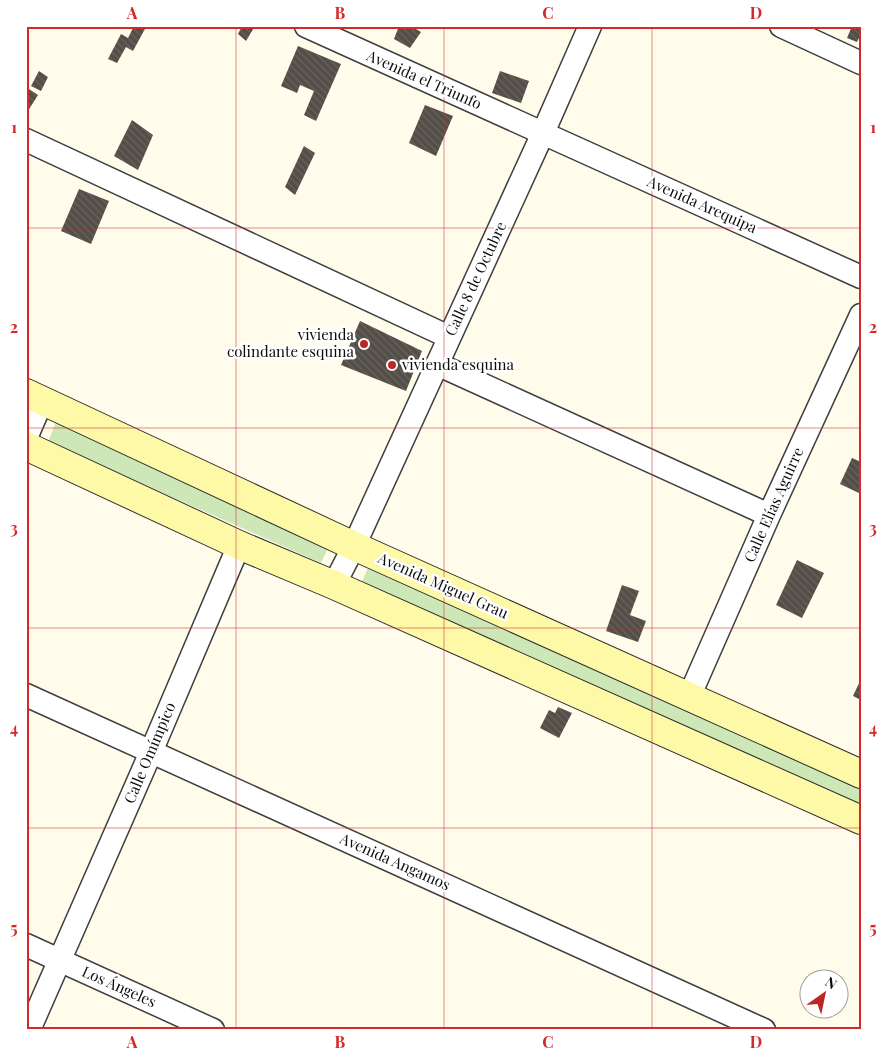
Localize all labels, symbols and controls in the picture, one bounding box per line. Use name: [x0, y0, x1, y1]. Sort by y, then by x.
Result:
text: A: [126, 2, 138, 23]
text: B: [335, 2, 346, 23]
text: C: [542, 2, 554, 23]
text: D: [750, 2, 762, 23]
street label: Avenida el Triunfo: [363, 44, 485, 113]
text: 1: [11, 116, 17, 137]
text: 1: [870, 116, 876, 137]
street label: Avenida Arequipa: [644, 171, 761, 237]
street label: Calle 8 de Octubre: [440, 218, 510, 339]
text: 2: [10, 316, 18, 337]
text: 2: [869, 316, 877, 337]
place label: vivienda colindante esquina: [227, 324, 355, 361]
marker: vivienda colindante esquina: [358, 338, 370, 350]
place label: vivienda esquina: [401, 354, 515, 374]
marker: vivienda esquina: [386, 359, 398, 371]
street label: Calle Elías Aguirre: [739, 444, 807, 565]
text: 3: [10, 517, 18, 538]
text: 3: [869, 517, 877, 538]
street label: Avenida Miguel Grau: [374, 547, 512, 623]
street label: Calle Omímpico: [119, 699, 179, 806]
text: 4: [10, 717, 18, 738]
text: 4: [869, 717, 877, 738]
street label: Avenida Angamos: [336, 827, 454, 894]
text: 5: [10, 917, 18, 938]
text: 5: [869, 917, 877, 938]
street label: Los Ángeles: [79, 961, 160, 1011]
north arrow: [800, 968, 850, 1018]
text: N: [822, 972, 841, 993]
text: A: [126, 1031, 138, 1052]
text: B: [335, 1031, 346, 1052]
text: C: [542, 1031, 554, 1052]
text: D: [750, 1031, 762, 1052]

